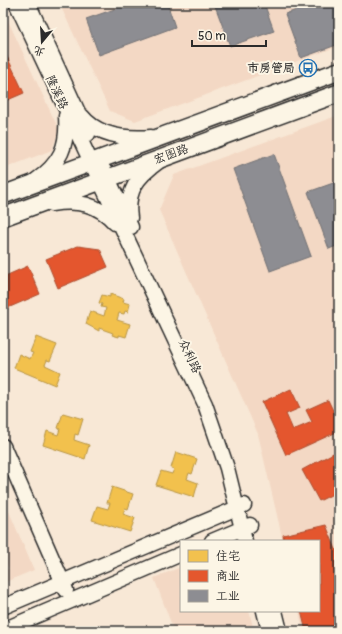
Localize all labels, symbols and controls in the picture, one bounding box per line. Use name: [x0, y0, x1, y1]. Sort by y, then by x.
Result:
north arrow: [22, 22, 62, 62]
scale bar: [192, 22, 266, 48]
text: 50 m: [198, 29, 226, 44]
text: 北: [32, 43, 46, 59]
bus stop icon: 市房管局: [298, 58, 318, 78]
place label: 市房管局: [247, 61, 295, 76]
street label: 隆溪路: [42, 73, 71, 112]
street label: 宏图路: [152, 141, 191, 168]
street label: 众利路: [175, 337, 204, 376]
legend: [180, 540, 320, 612]
text: 住宅: [216, 549, 240, 564]
text: 商业: [216, 569, 240, 584]
text: 工业: [216, 589, 240, 604]

